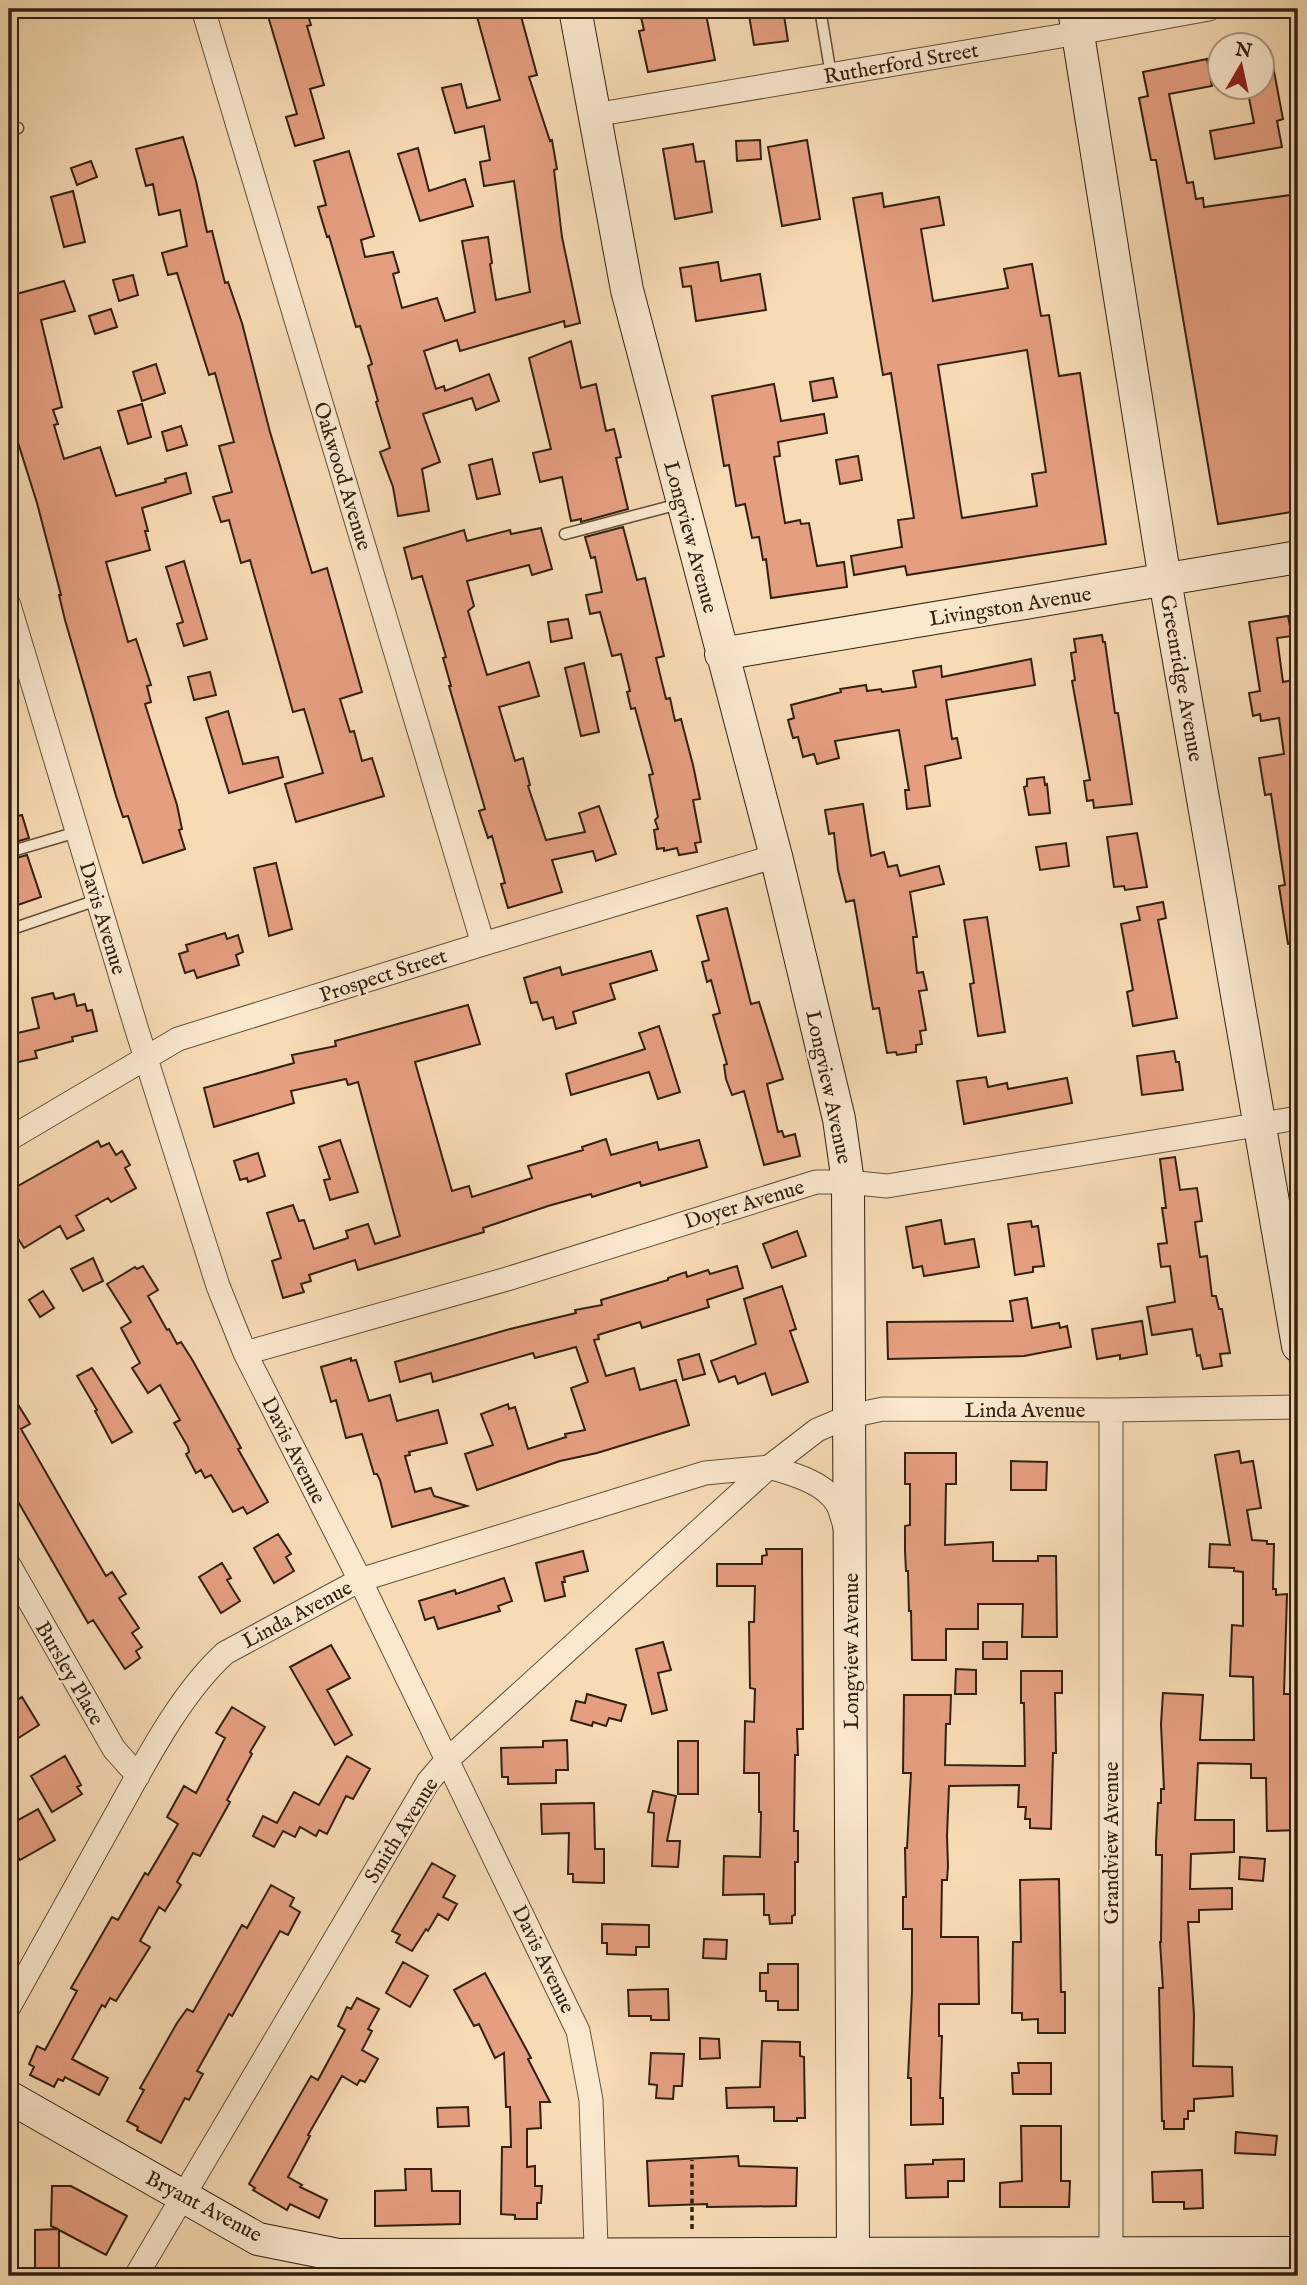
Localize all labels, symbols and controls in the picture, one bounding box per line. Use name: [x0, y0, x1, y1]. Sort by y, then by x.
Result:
north arrow: [1206, 32, 1276, 102]
street label: Rutherford Street: [822, 38, 981, 91]
text: N: [1232, 38, 1254, 64]
street label: Oakwood Avenue: [306, 399, 377, 554]
street label: Longview Avenue: [656, 458, 723, 617]
street label: Livingston Avenue: [927, 581, 1094, 634]
street label: Greenridge Avenue: [1153, 593, 1209, 764]
street label: Davis Avenue: [72, 859, 132, 979]
street label: Prospect Street: [316, 943, 451, 1010]
street label: Longview Avenue: [798, 1008, 857, 1167]
street label: Doyer Avenue: [681, 1174, 808, 1236]
street label: Davis Avenue: [254, 1393, 331, 1509]
street label: Linda Avenue: [965, 1398, 1086, 1425]
street label: Longview Avenue: [839, 1572, 866, 1729]
street label: Linda Avenue: [238, 1575, 358, 1656]
street label: Bursley Place: [28, 1617, 109, 1731]
street label: Grandview Avenue: [1099, 1761, 1126, 1924]
street label: Smith Avenue: [359, 1773, 446, 1889]
street label: Davis Avenue: [505, 1901, 581, 2018]
street label: Bryant Avenue: [140, 2165, 266, 2249]

